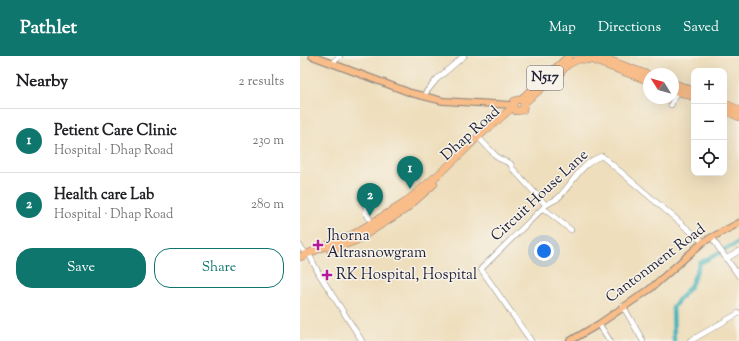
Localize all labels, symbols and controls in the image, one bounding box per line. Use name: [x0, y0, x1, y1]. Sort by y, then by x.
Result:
text: Pathlet: [20, 15, 77, 42]
text: Map: [549, 18, 576, 38]
text: Directions: [598, 18, 661, 38]
text: Saved: [683, 18, 719, 38]
road number: N517: [527, 66, 563, 90]
north arrow: [643, 68, 679, 104]
map controls: [691, 68, 727, 176]
button: +: [691, 68, 727, 104]
text: Nearby: [16, 70, 68, 94]
text: 2 results: [239, 73, 284, 91]
street label: Dhap Road: [437, 102, 505, 166]
button: −: [691, 104, 727, 140]
text: Petient Care Clinic: [54, 121, 177, 142]
text: 1: [27, 132, 31, 150]
text: 230 m: [252, 132, 284, 150]
button: locate: [691, 140, 727, 176]
text: Hospital · Dhap Road: [54, 142, 173, 160]
street label: Circuit House Lane: [487, 145, 593, 247]
pin: 1: [397, 156, 423, 189]
pin: 2: [357, 183, 383, 216]
text: Health care Lab: [54, 185, 154, 206]
text: 2: [26, 196, 32, 214]
text: 280 m: [251, 196, 284, 214]
text: Hospital · Dhap Road: [54, 206, 173, 224]
street label: Cantonment Road: [602, 219, 711, 308]
place label: Jhorna Altrasnowgram: [326, 226, 427, 264]
marker: Jhorna Altrasnowgram: [312, 239, 324, 251]
your location: [534, 241, 554, 261]
button: Save: [16, 248, 146, 288]
button: Share: [154, 248, 284, 288]
place label: RK Hospital, Hospital: [336, 265, 477, 286]
marker: RK Hospital, Hospital: [321, 269, 333, 281]

